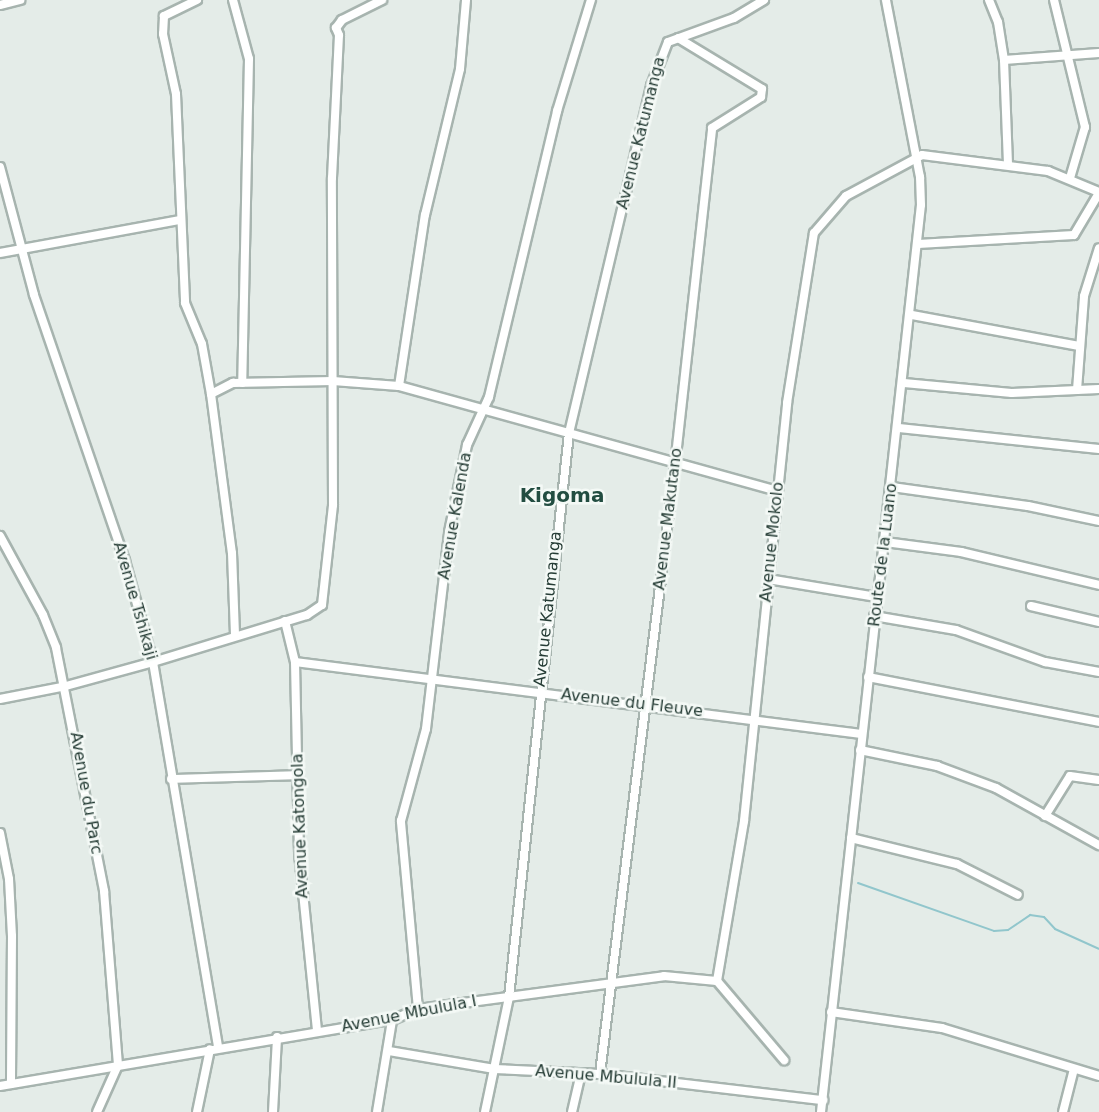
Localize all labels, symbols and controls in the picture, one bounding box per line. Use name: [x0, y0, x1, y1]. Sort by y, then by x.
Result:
street label: Avenue Katumanga: [613, 55, 669, 211]
street label: Avenue Makutano: [650, 447, 686, 591]
street label: Avenue Kalenda: [434, 451, 476, 581]
street label: Avenue Mokolo: [756, 481, 788, 603]
street label: Route de la Luano: [865, 482, 901, 628]
district label: Kigoma: [520, 483, 604, 507]
street label: Avenue Katumanga: [530, 530, 566, 688]
street label: Avenue Tshikaji: [109, 540, 161, 662]
street label: Avenue du Fleuve: [560, 685, 704, 721]
street label: Avenue du Parc: [66, 730, 106, 856]
street label: Avenue Katongola: [288, 753, 312, 899]
street label: Avenue Mbulula I: [340, 991, 478, 1037]
street label: Avenue Mbulula II: [534, 1061, 678, 1093]

